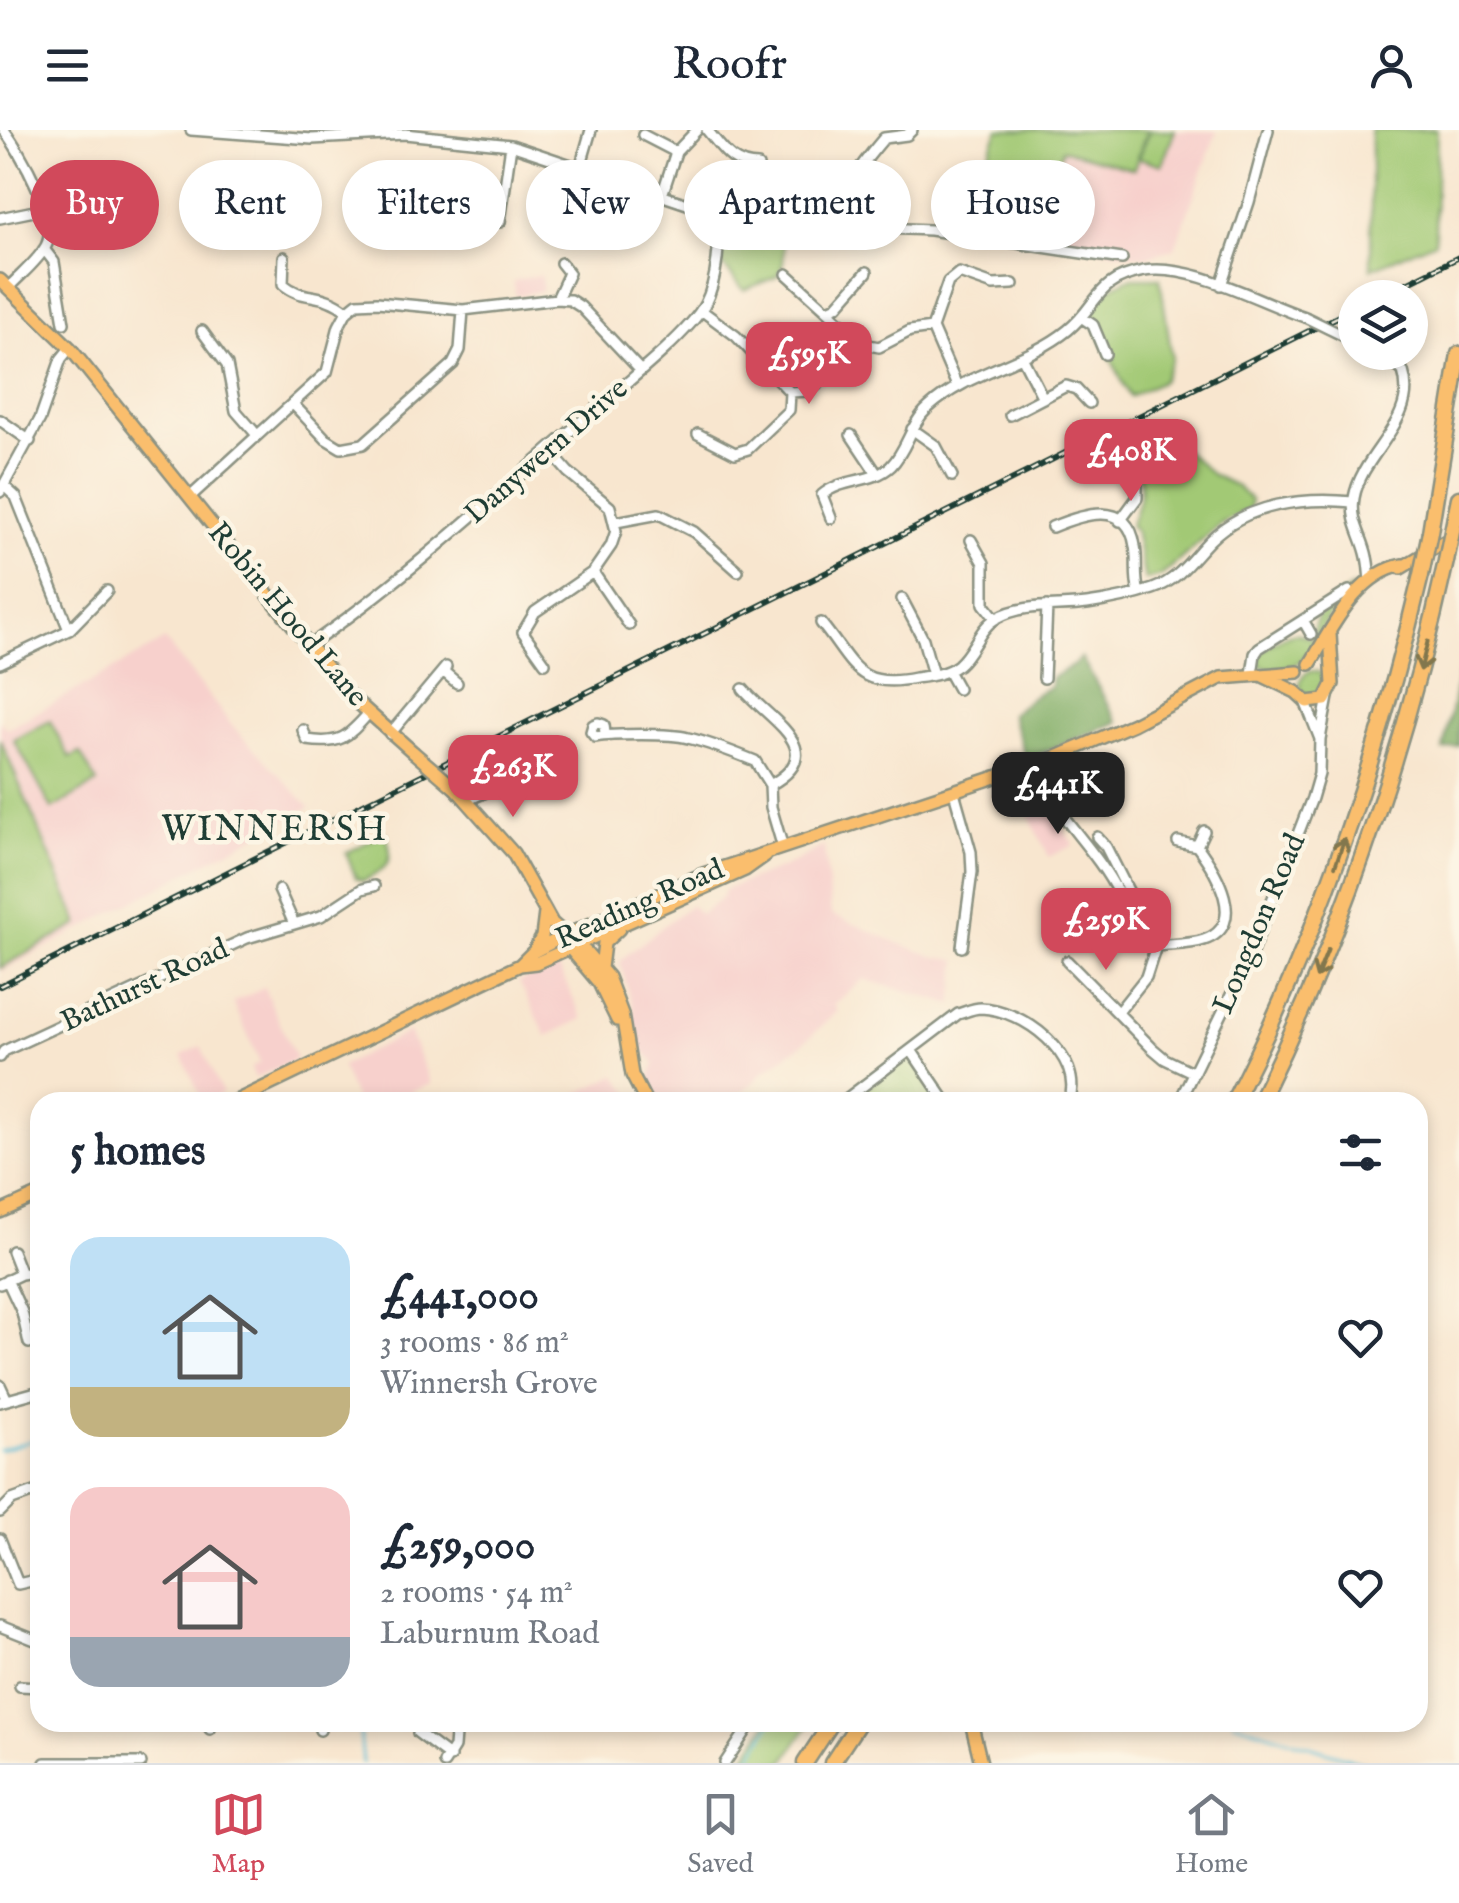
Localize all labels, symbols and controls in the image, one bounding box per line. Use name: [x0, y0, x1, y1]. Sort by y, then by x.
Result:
text: Roofr: [672, 37, 787, 94]
icon: menu: [40, 38, 95, 93]
icon: person: [1364, 38, 1419, 93]
chip: Buy: [30, 160, 159, 250]
chip: Rent: [179, 160, 322, 250]
chip: Filters: [342, 160, 506, 250]
chip: New: [526, 160, 664, 250]
chip: Apartment: [684, 160, 911, 250]
chip: House: [931, 160, 1095, 250]
map controls: [1338, 280, 1428, 370]
button: layers: [1338, 280, 1428, 370]
pin: £595K: [739, 322, 879, 407]
text: £595K: [768, 334, 850, 375]
street label: Danywern Drive: [457, 371, 637, 533]
pin: £408K: [1061, 419, 1201, 504]
text: £408K: [1086, 431, 1176, 472]
street label: Robin Hood Lane: [199, 515, 375, 715]
one-way arrow: [1414, 639, 1432, 671]
pin: £263K: [443, 735, 583, 820]
text: £263K: [470, 747, 556, 788]
pin: £441K: [988, 752, 1128, 837]
text: £441K: [1014, 764, 1102, 805]
district label: WINNERSH: [161, 808, 389, 853]
street label: Longdon Road: [1205, 827, 1315, 1020]
one-way arrow: [1333, 837, 1351, 869]
street label: Reading Road: [550, 851, 731, 959]
pin: £259K: [1036, 888, 1176, 973]
text: £259K: [1063, 900, 1149, 941]
street label: Bathurst Road: [55, 930, 236, 1041]
one-way arrow: [1311, 948, 1329, 978]
icon: filters: [1333, 1125, 1388, 1180]
text: 5 homes: [70, 1126, 206, 1179]
text: £441,000: [380, 1270, 539, 1323]
icon: home: [150, 1277, 270, 1397]
icon: heart: [1333, 1310, 1388, 1365]
text: 3 rooms · 86 m²: [380, 1323, 569, 1364]
text: Winnersh Grove: [380, 1364, 598, 1405]
text: £259,000: [380, 1520, 535, 1573]
icon: home: [150, 1527, 270, 1647]
icon: heart: [1333, 1560, 1388, 1615]
text: 2 rooms · 54 m²: [380, 1573, 573, 1614]
text: Laburnum Road: [380, 1614, 599, 1655]
tab: Map: [211, 1787, 266, 1882]
tab: Saved: [687, 1787, 754, 1882]
tab: Home: [1175, 1787, 1248, 1882]

